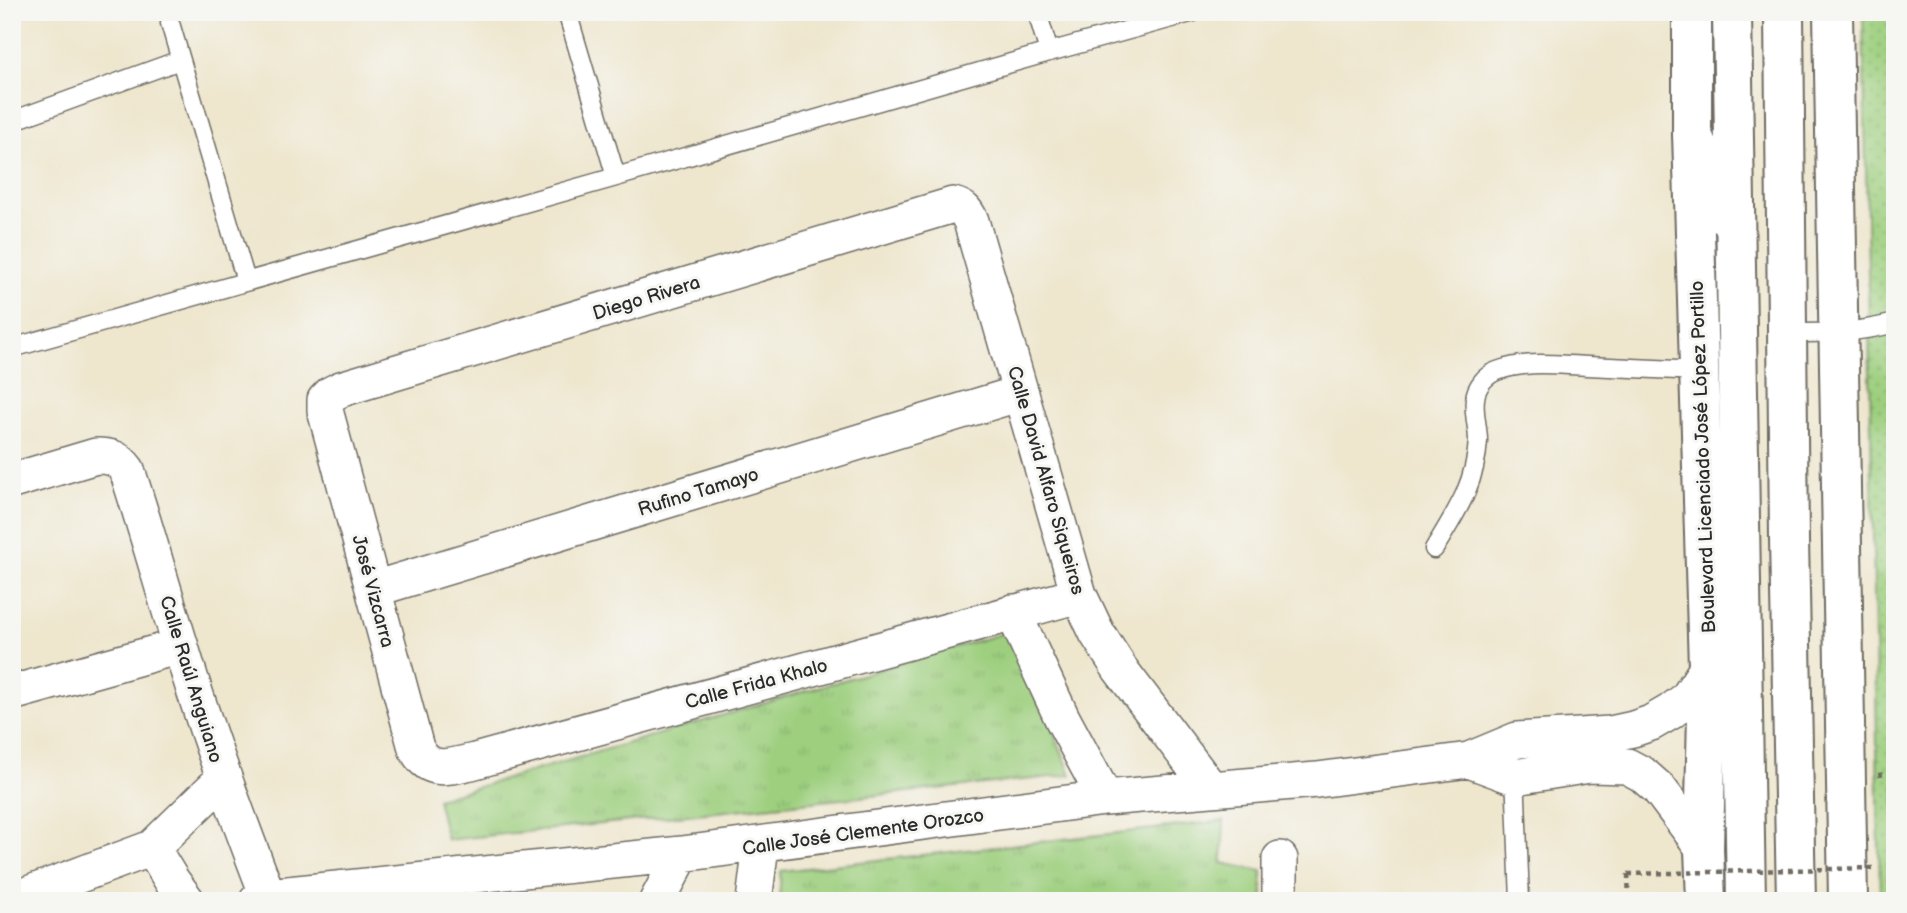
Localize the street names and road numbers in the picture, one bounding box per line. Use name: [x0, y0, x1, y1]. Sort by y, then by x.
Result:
street label: Diego Rivera: [590, 271, 703, 326]
street label: Boulevard Licenciado José López Portillo: [1686, 280, 1721, 634]
street label: Calle David Alfaro Siqueiros: [1002, 363, 1089, 597]
street label: Rufino Tamayo: [635, 463, 762, 522]
street label: José Vizcarra: [346, 533, 399, 650]
street label: Calle Raúl Anguiano: [154, 593, 227, 766]
street label: Calle Frida Khalo: [682, 654, 830, 715]
street label: Calle José Clemente Orozco: [741, 804, 986, 861]

